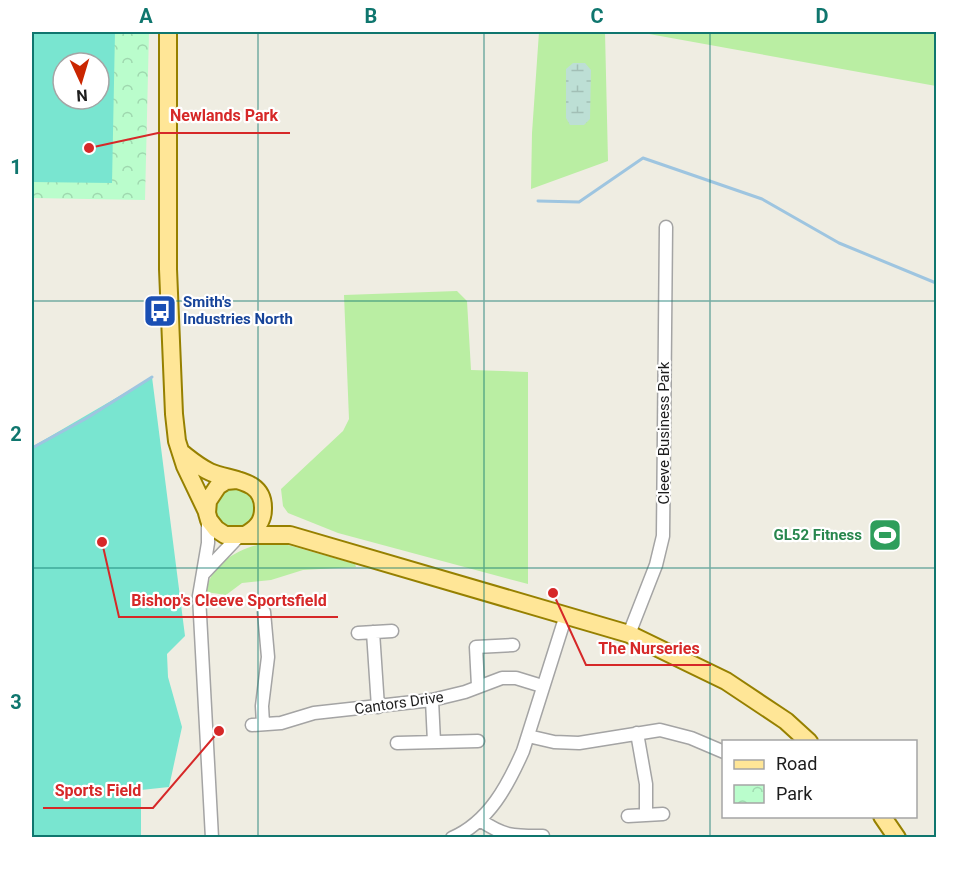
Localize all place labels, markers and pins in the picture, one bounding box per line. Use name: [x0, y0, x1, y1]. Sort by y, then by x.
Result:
callout: Newlands Park: [158, 99, 290, 133]
bus stop icon: Smith's Industries North: [142, 293, 178, 329]
place label: Smith's Industries North: [183, 293, 293, 328]
sports icon: GL52 Fitness: [867, 517, 903, 553]
place label: GL52 Fitness: [774, 526, 862, 544]
callout: Bishop's Cleeve Sportsfield: [119, 583, 338, 617]
callout: The Nurseries: [586, 631, 711, 665]
callout: Sports Field: [43, 774, 153, 808]

